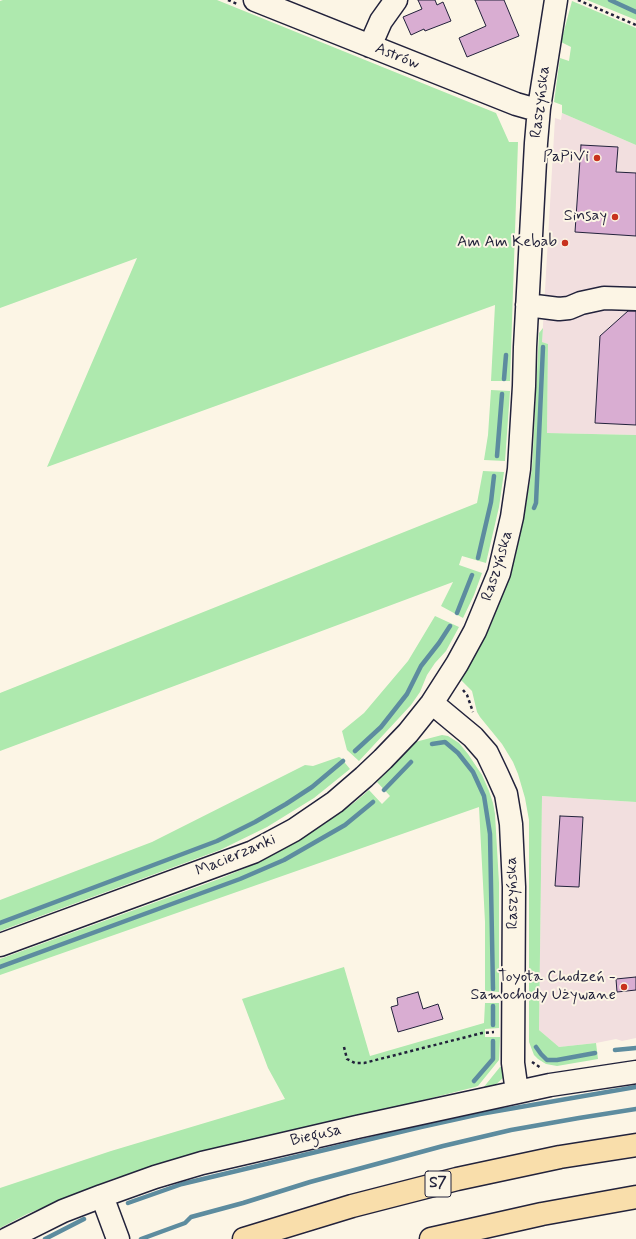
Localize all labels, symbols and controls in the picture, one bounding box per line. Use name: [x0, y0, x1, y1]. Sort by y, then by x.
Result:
street label: Astrów: [372, 39, 422, 75]
street label: Raszyńska: [527, 65, 555, 139]
place label: PaPiVi: [543, 148, 589, 168]
marker: PaPiVi: [592, 153, 602, 163]
place label: Sinsay: [564, 207, 607, 227]
marker: Sinsay: [610, 212, 620, 222]
place label: Am Am Kebab: [457, 233, 557, 253]
marker: Am Am Kebab: [560, 238, 570, 248]
street label: Raszyńska: [478, 528, 518, 604]
street label: Macierzanki: [193, 831, 279, 881]
street label: Raszyńska: [503, 856, 523, 930]
place label: Toyota Chodzeń - Samochody Używane: [471, 968, 616, 1006]
marker: Toyota Chodzeń - Samochody Używane: [619, 982, 629, 992]
street label: Biegusa: [288, 1121, 344, 1151]
road number: S7: [425, 1171, 451, 1197]

